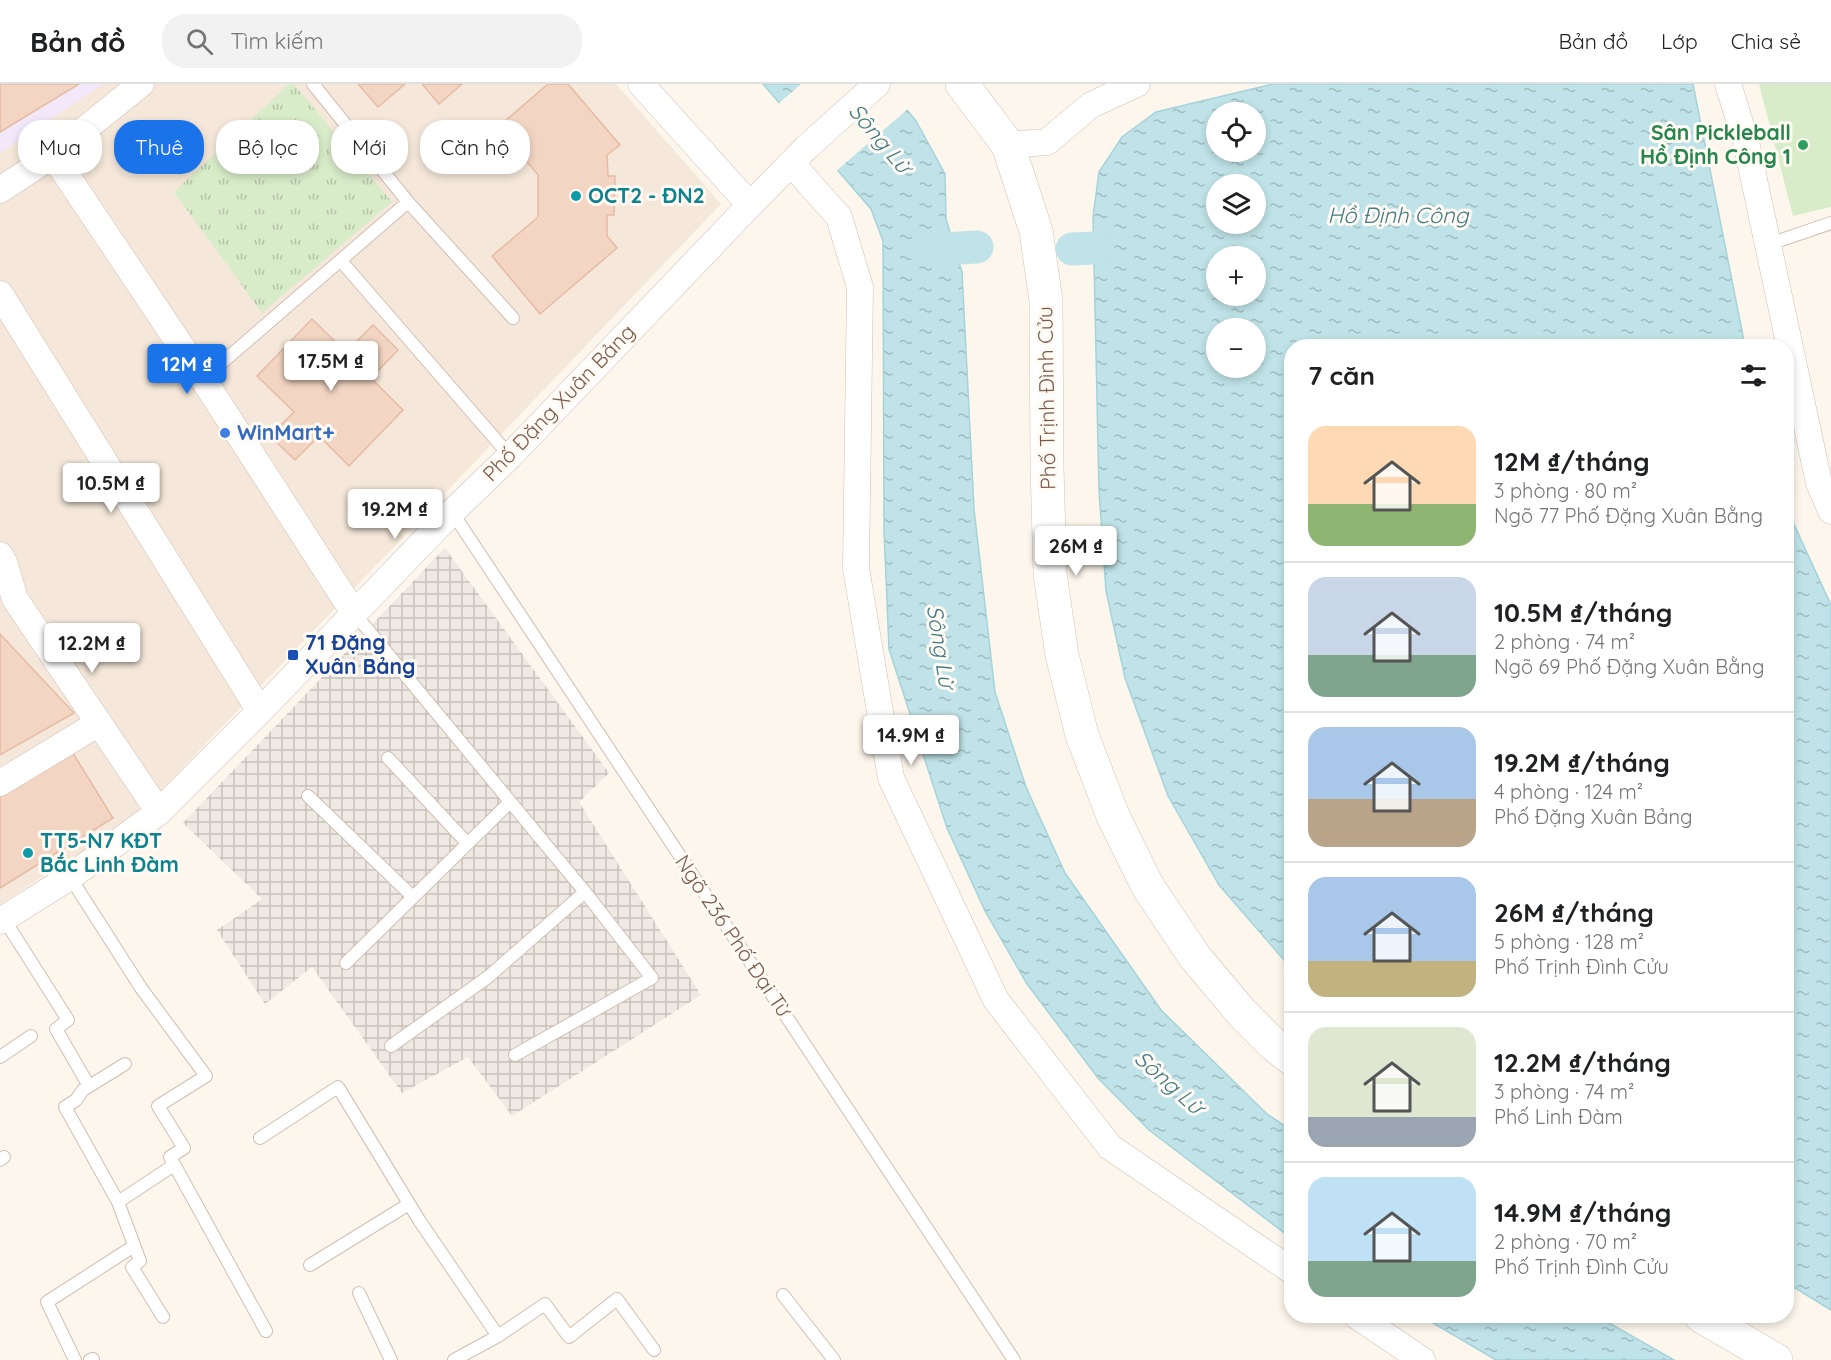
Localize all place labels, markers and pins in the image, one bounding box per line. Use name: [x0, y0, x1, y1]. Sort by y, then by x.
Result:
place label: Sân Pickleball Hồ Định Công 1: [1640, 119, 1791, 169]
marker: Sân Pickleball Hồ Định Công 1: [1796, 138, 1810, 152]
place label: OCT2 - ĐN2: [588, 182, 705, 208]
marker: OCT2 - ĐN2: [569, 189, 583, 203]
pin: 17.5M ₫: [276, 341, 386, 392]
pin: 12M ₫: [145, 344, 229, 395]
place label: WinMart+: [237, 419, 335, 445]
marker: WinMart+: [218, 426, 232, 440]
pin: 10.5M ₫: [56, 463, 166, 514]
pin: 19.2M ₫: [340, 489, 450, 540]
pin: 26M ₫: [1034, 526, 1118, 577]
pin: 12.2M ₫: [37, 623, 147, 674]
place label: 71 Đặng Xuân Bảng: [305, 629, 415, 679]
marker: 71 Đặng Xuân Bảng: [286, 648, 300, 662]
pin: 14.9M ₫: [856, 715, 966, 766]
place label: TT5-N7 KĐT Bắc Linh Đàm: [40, 827, 179, 877]
marker: TT5-N7 KĐT Bắc Linh Đàm: [21, 846, 35, 860]

